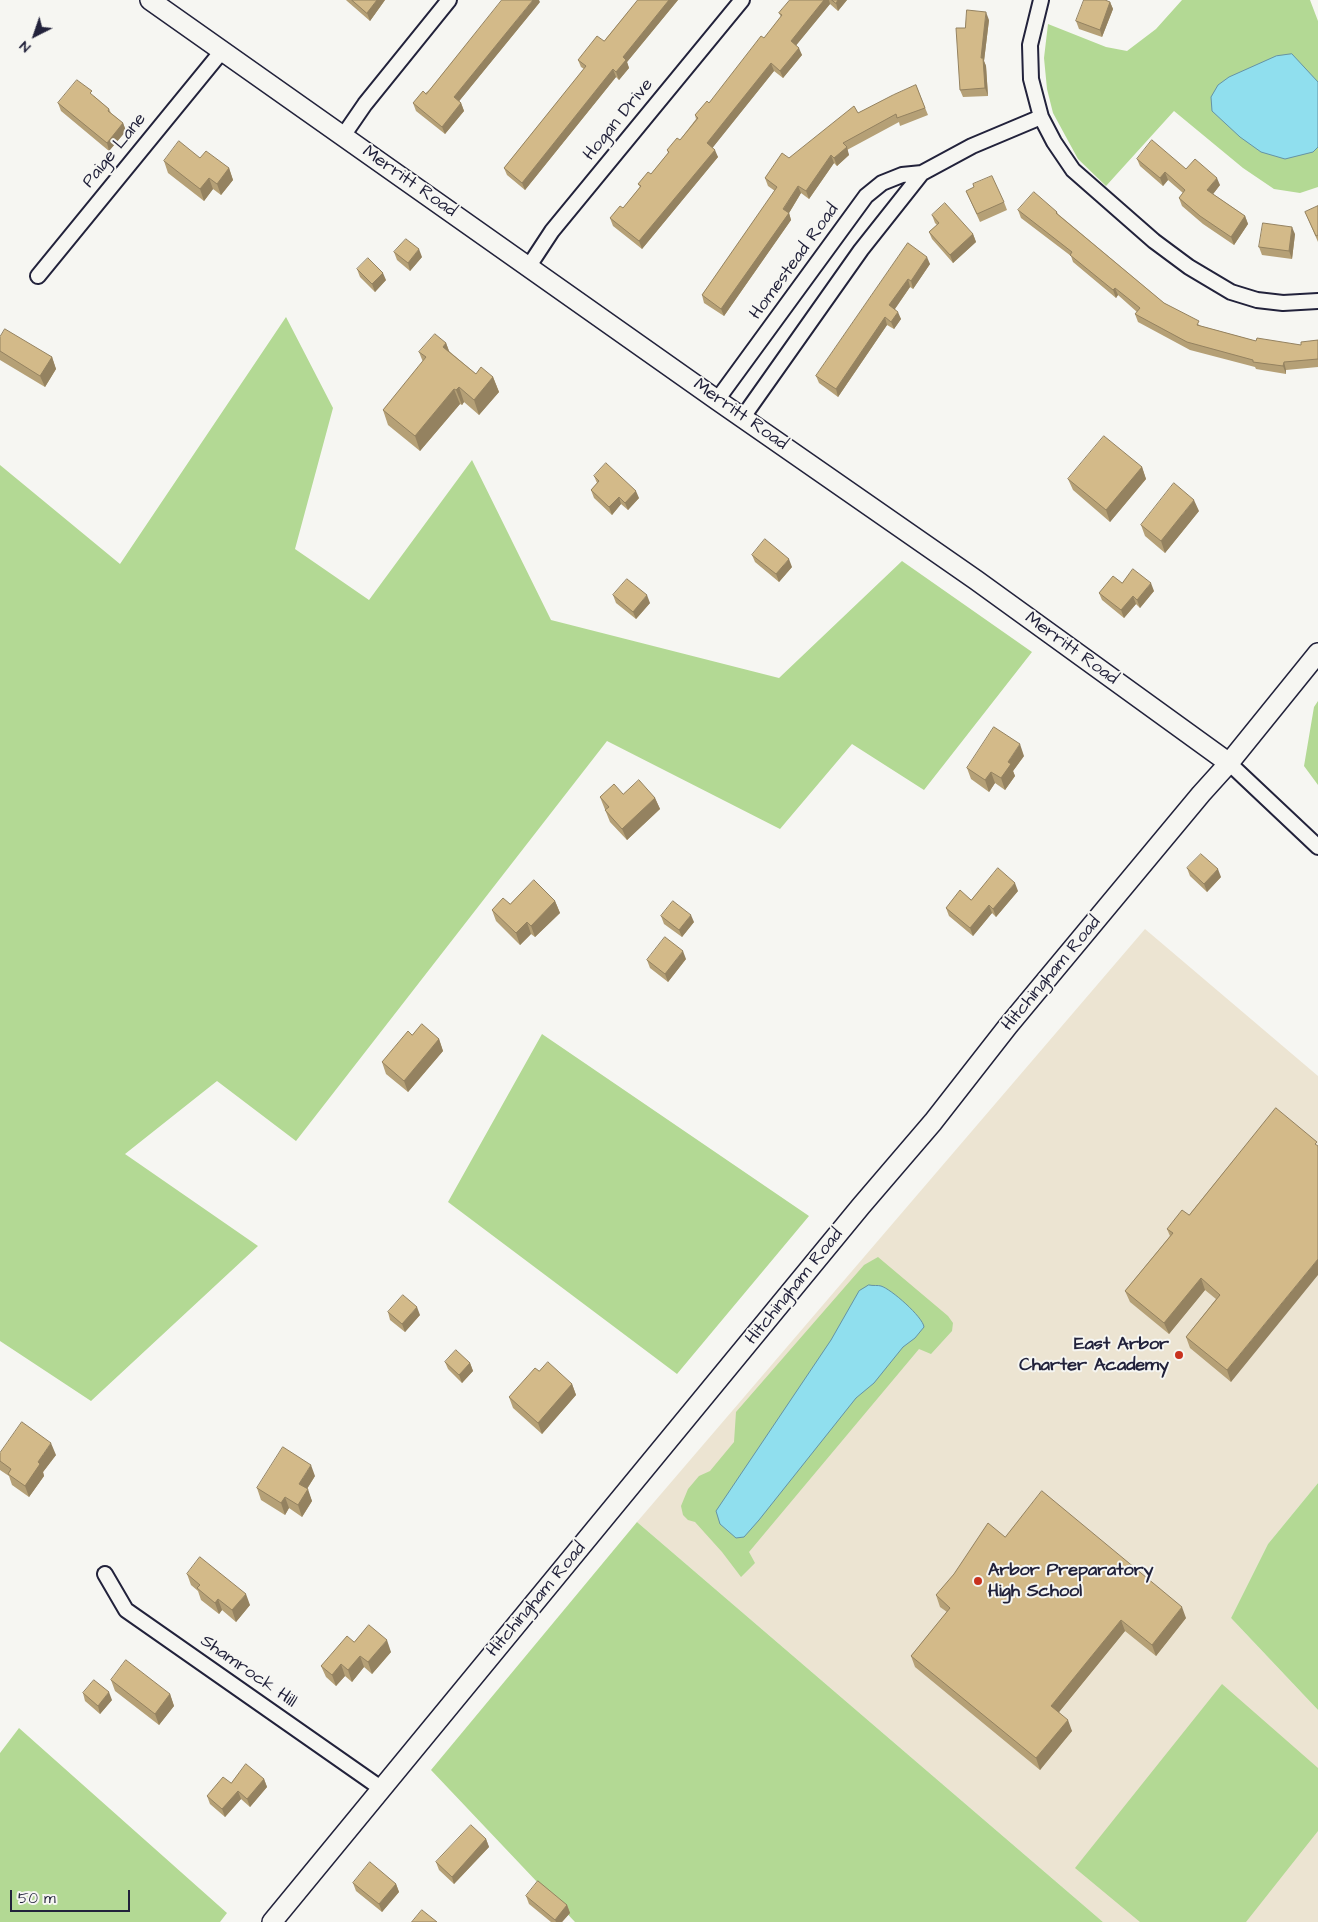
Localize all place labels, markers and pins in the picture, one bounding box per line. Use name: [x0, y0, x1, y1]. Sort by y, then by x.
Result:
place label: East Arbor Charter Academy: [1019, 1334, 1169, 1376]
marker: East Arbor Charter Academy: [1173, 1349, 1185, 1361]
place label: Arbor Preparatory High School: [988, 1560, 1153, 1602]
marker: Arbor Preparatory High School: [972, 1575, 984, 1587]

